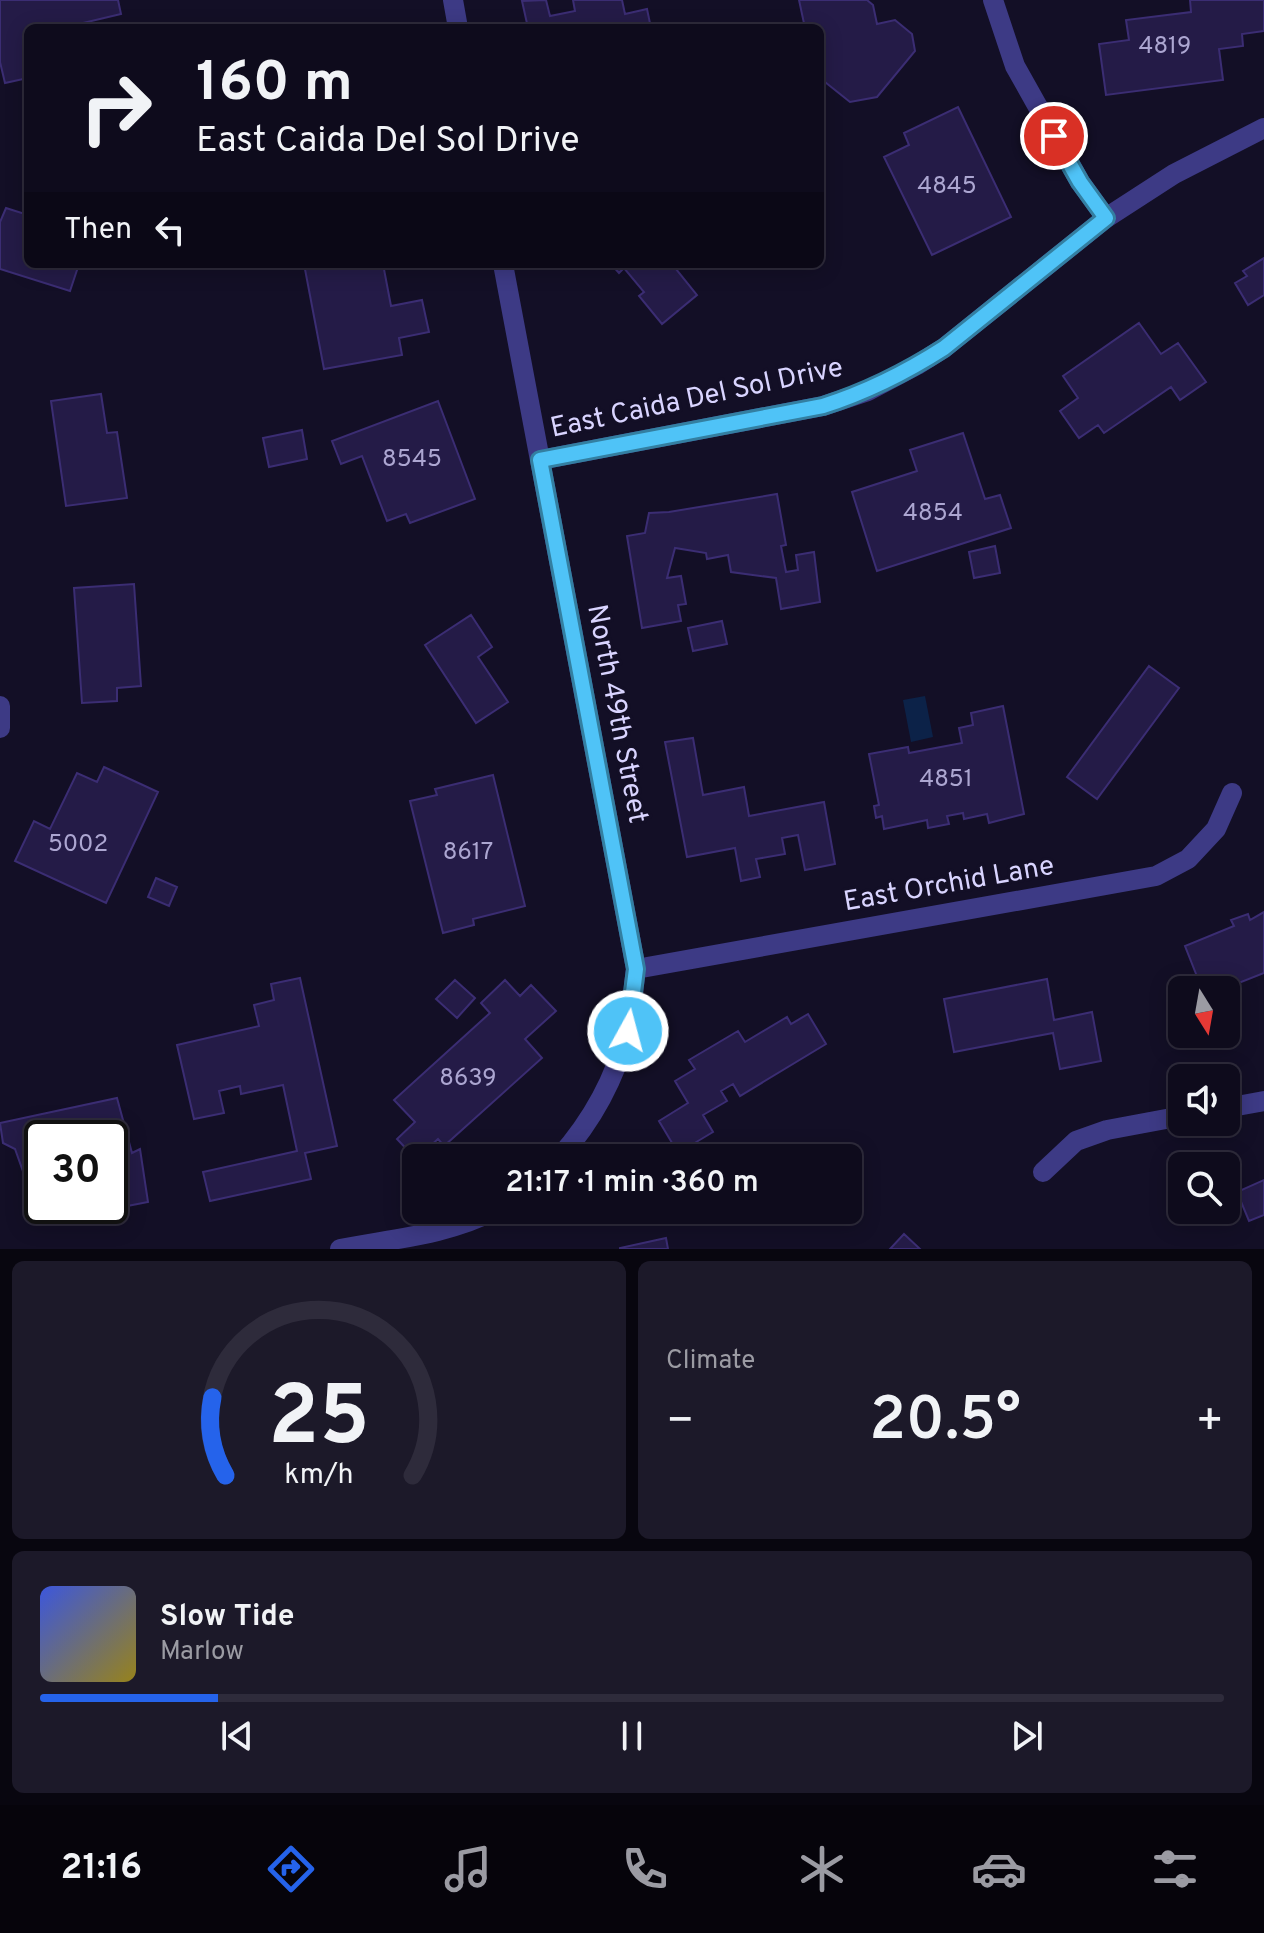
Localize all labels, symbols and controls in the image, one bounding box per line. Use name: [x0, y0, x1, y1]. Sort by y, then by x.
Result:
house number: 4819: [1139, 32, 1191, 62]
text: 160 m: [196, 50, 353, 120]
icon: right: [64, 56, 168, 160]
pin: [1020, 102, 1088, 170]
icon: arrive: [1032, 114, 1076, 158]
text: East Caida Del Sol Drive: [196, 119, 580, 165]
house number: 4845: [917, 172, 977, 202]
icon: left: [148, 208, 192, 252]
text: Then: [64, 212, 132, 249]
street label: East Caida Del Sol Drive: [547, 350, 847, 448]
house number: 8545: [382, 445, 442, 475]
house number: 4854: [903, 499, 963, 529]
street label: North 49th Street: [577, 602, 655, 826]
house number: 4851: [919, 765, 973, 795]
house number: 5002: [48, 830, 108, 860]
house number: 8617: [443, 838, 493, 868]
street label: East Orchid Lane: [841, 849, 1057, 921]
north arrow: [1168, 976, 1240, 1048]
map controls: [1168, 976, 1240, 1224]
position arrow: [586, 989, 670, 1073]
house number: 8639: [439, 1064, 497, 1094]
button: sound: [1168, 1064, 1240, 1136]
speed limit sign: 30: [24, 1120, 128, 1224]
button: search: [1168, 1152, 1240, 1224]
text: 21:17 · 1 min · 360 m: [505, 1165, 759, 1202]
text: Climate: [666, 1345, 755, 1378]
text: 25: [268, 1369, 370, 1474]
text: 20.5°: [869, 1385, 1021, 1461]
text: −: [666, 1395, 694, 1451]
text: +: [1196, 1395, 1224, 1451]
text: km/h: [284, 1458, 354, 1494]
text: Slow Tide: [160, 1599, 294, 1636]
text: Marlow: [160, 1636, 244, 1669]
icon: previous: [215, 1714, 259, 1758]
icon: pause: [610, 1714, 654, 1758]
icon: next: [1005, 1714, 1049, 1758]
icon: directions: [263, 1841, 319, 1897]
icon: music: [440, 1841, 496, 1897]
icon: phone: [617, 1841, 673, 1897]
icon: climate: [794, 1841, 850, 1897]
icon: car: [971, 1841, 1027, 1897]
icon: filters: [1147, 1841, 1203, 1897]
text: 21:16: [60, 1846, 142, 1892]

